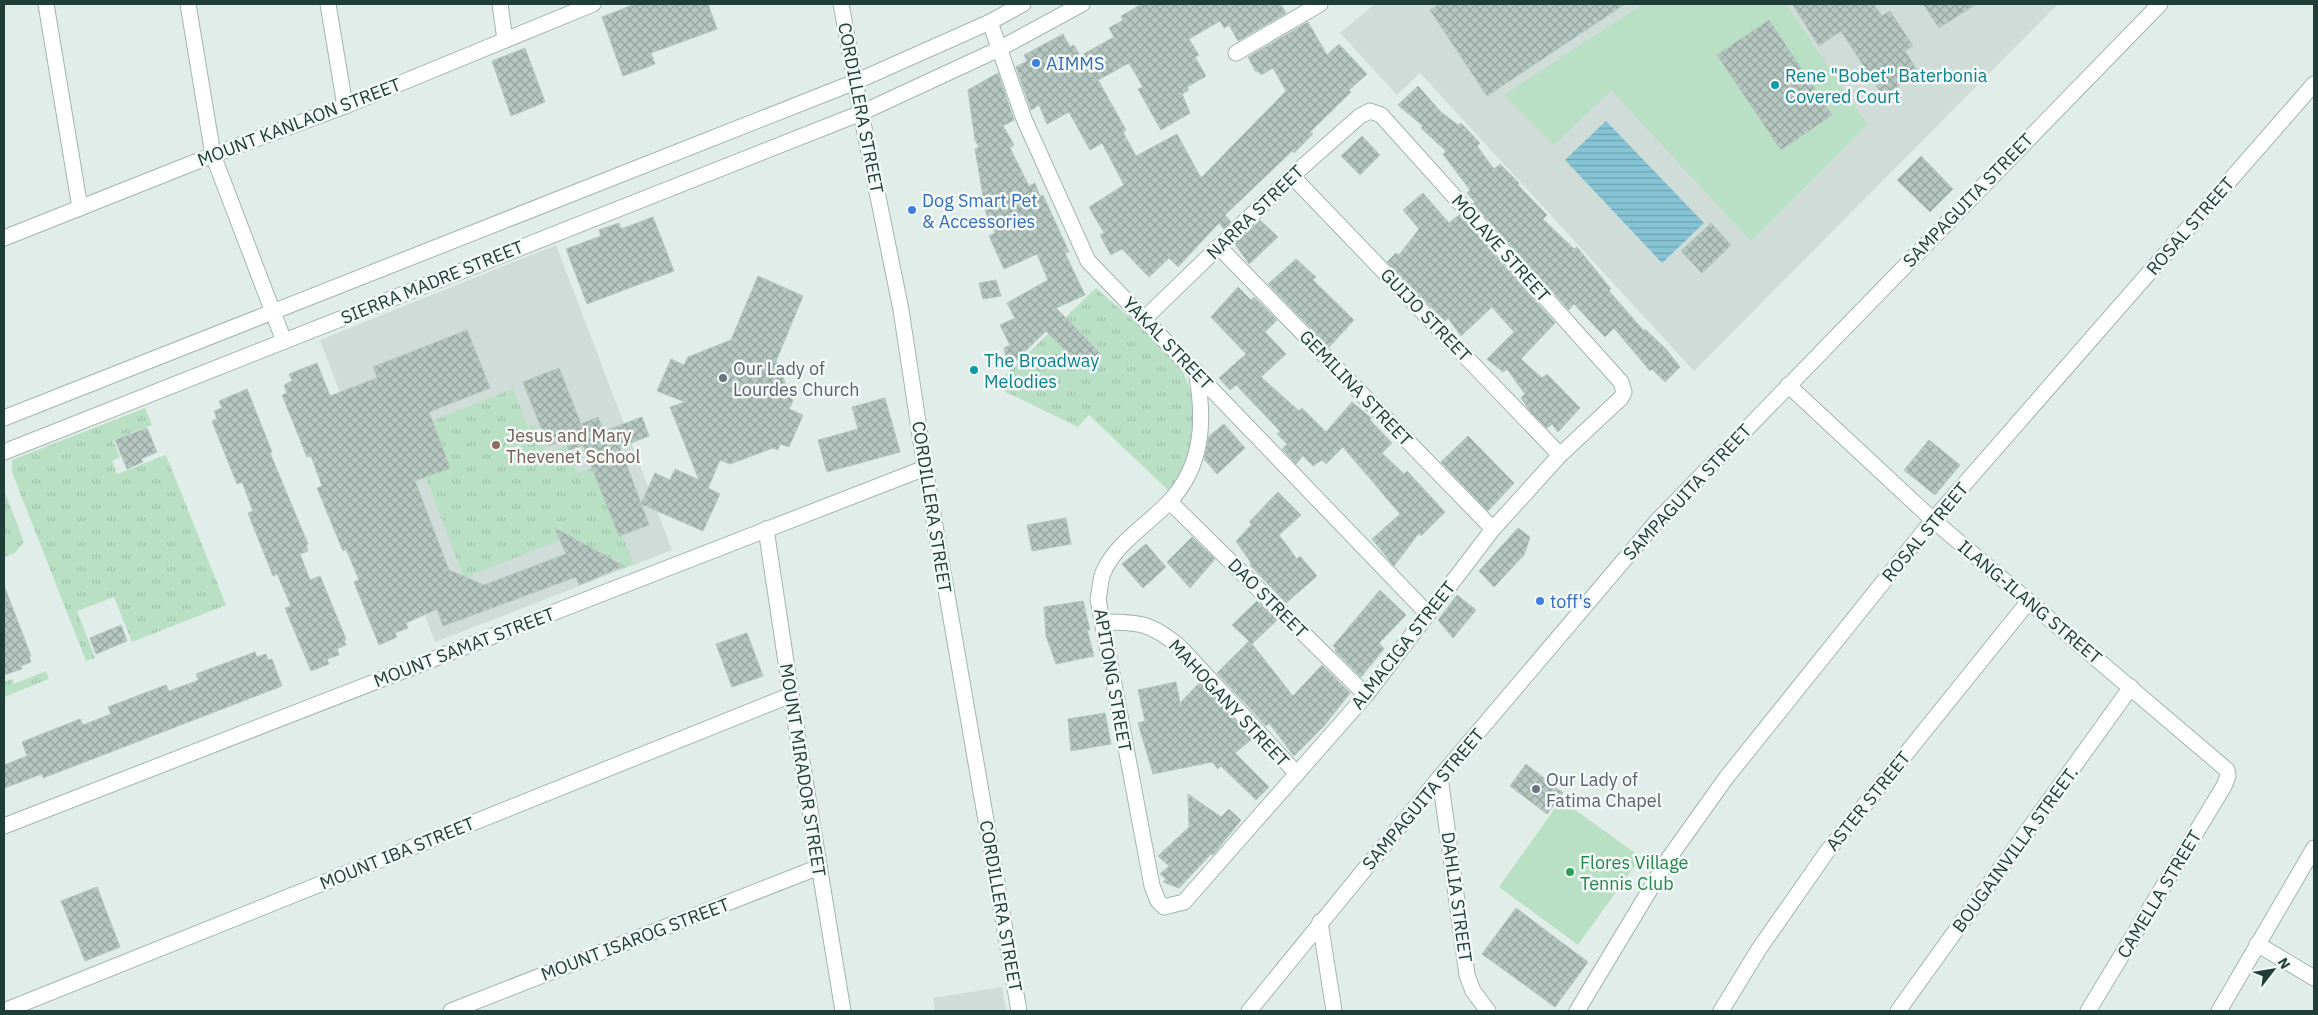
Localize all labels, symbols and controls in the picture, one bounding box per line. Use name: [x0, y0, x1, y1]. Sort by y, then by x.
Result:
street label: CORDILLERA STREET: [833, 21, 889, 195]
place label: AIMMS: [1046, 52, 1104, 75]
marker: AIMMS: [1030, 57, 1042, 69]
place label: Rene "Bobet" Baterbonia Covered Court: [1785, 64, 1988, 108]
street label: MOUNT KANLAON STREET: [194, 73, 404, 171]
marker: Rene "Bobet" Baterbonia Covered Court: [1769, 79, 1781, 91]
street label: SAMPAGUITA STREET: [1898, 128, 2038, 272]
street label: NARRA STREET: [1202, 160, 1308, 264]
street label: ROSAL STREET: [2141, 172, 2239, 280]
place label: Dog Smart Pet & Accessories: [922, 189, 1038, 233]
street label: MOLAVE STREET: [1447, 190, 1555, 306]
marker: Dog Smart Pet & Accessories: [906, 204, 918, 216]
street label: SIERRA MADRE STREET: [337, 235, 527, 329]
street label: GUIJO STREET: [1376, 263, 1476, 367]
street label: YAKAL STREET: [1118, 292, 1218, 394]
street label: GEMILINA STREET: [1295, 325, 1417, 451]
place label: The Broadway Melodies: [984, 349, 1099, 393]
place label: Our Lady of Lourdes Church: [733, 357, 859, 401]
marker: The Broadway Melodies: [968, 364, 980, 376]
marker: Our Lady of Lourdes Church: [717, 372, 729, 384]
street label: CORDILLERA STREET: [907, 419, 957, 595]
street label: SAMPAGUITA STREET: [1618, 419, 1756, 565]
place label: Jesus and Mary Thevenet School: [506, 424, 640, 468]
marker: Jesus and Mary Thevenet School: [490, 439, 502, 451]
street label: ROSAL STREET: [1877, 478, 1973, 586]
street label: ILANG-ILANG STREET: [1953, 535, 2107, 669]
street label: DAO STREET: [1223, 553, 1313, 643]
street label: ALMACIGA STREET: [1346, 576, 1460, 714]
place label: toff's: [1550, 590, 1592, 613]
marker: toff's: [1534, 595, 1546, 607]
street label: MOUNT SAMAT STREET: [370, 602, 558, 692]
street label: APITONG STREET: [1089, 607, 1137, 753]
street label: MAHOGANY STREET: [1164, 634, 1294, 772]
street label: MOUNT MIRADOR STREET: [775, 662, 831, 878]
street label: SAMPAGUITA STREET: [1357, 723, 1489, 875]
street label: ASTER STREET: [1821, 746, 1915, 856]
street label: BOUGAINVILLA STREET.: [1947, 761, 2083, 937]
place label: Our Lady of Fatima Chapel: [1546, 768, 1662, 812]
marker: Our Lady of Fatima Chapel: [1530, 783, 1542, 795]
street label: MOUNT IBA STREET: [316, 811, 478, 895]
street label: CORDILLERA STREET: [975, 818, 1027, 994]
street label: CAMELLA STREET: [2112, 826, 2206, 962]
street label: DAHLIA STREET: [1436, 830, 1478, 964]
place label: Flores Village Tennis Club: [1580, 851, 1689, 895]
marker: Flores Village Tennis Club: [1564, 866, 1576, 878]
street label: MOUNT ISAROG STREET: [537, 892, 733, 986]
north arrow: [2248, 945, 2298, 995]
text: N: [2274, 954, 2294, 972]

